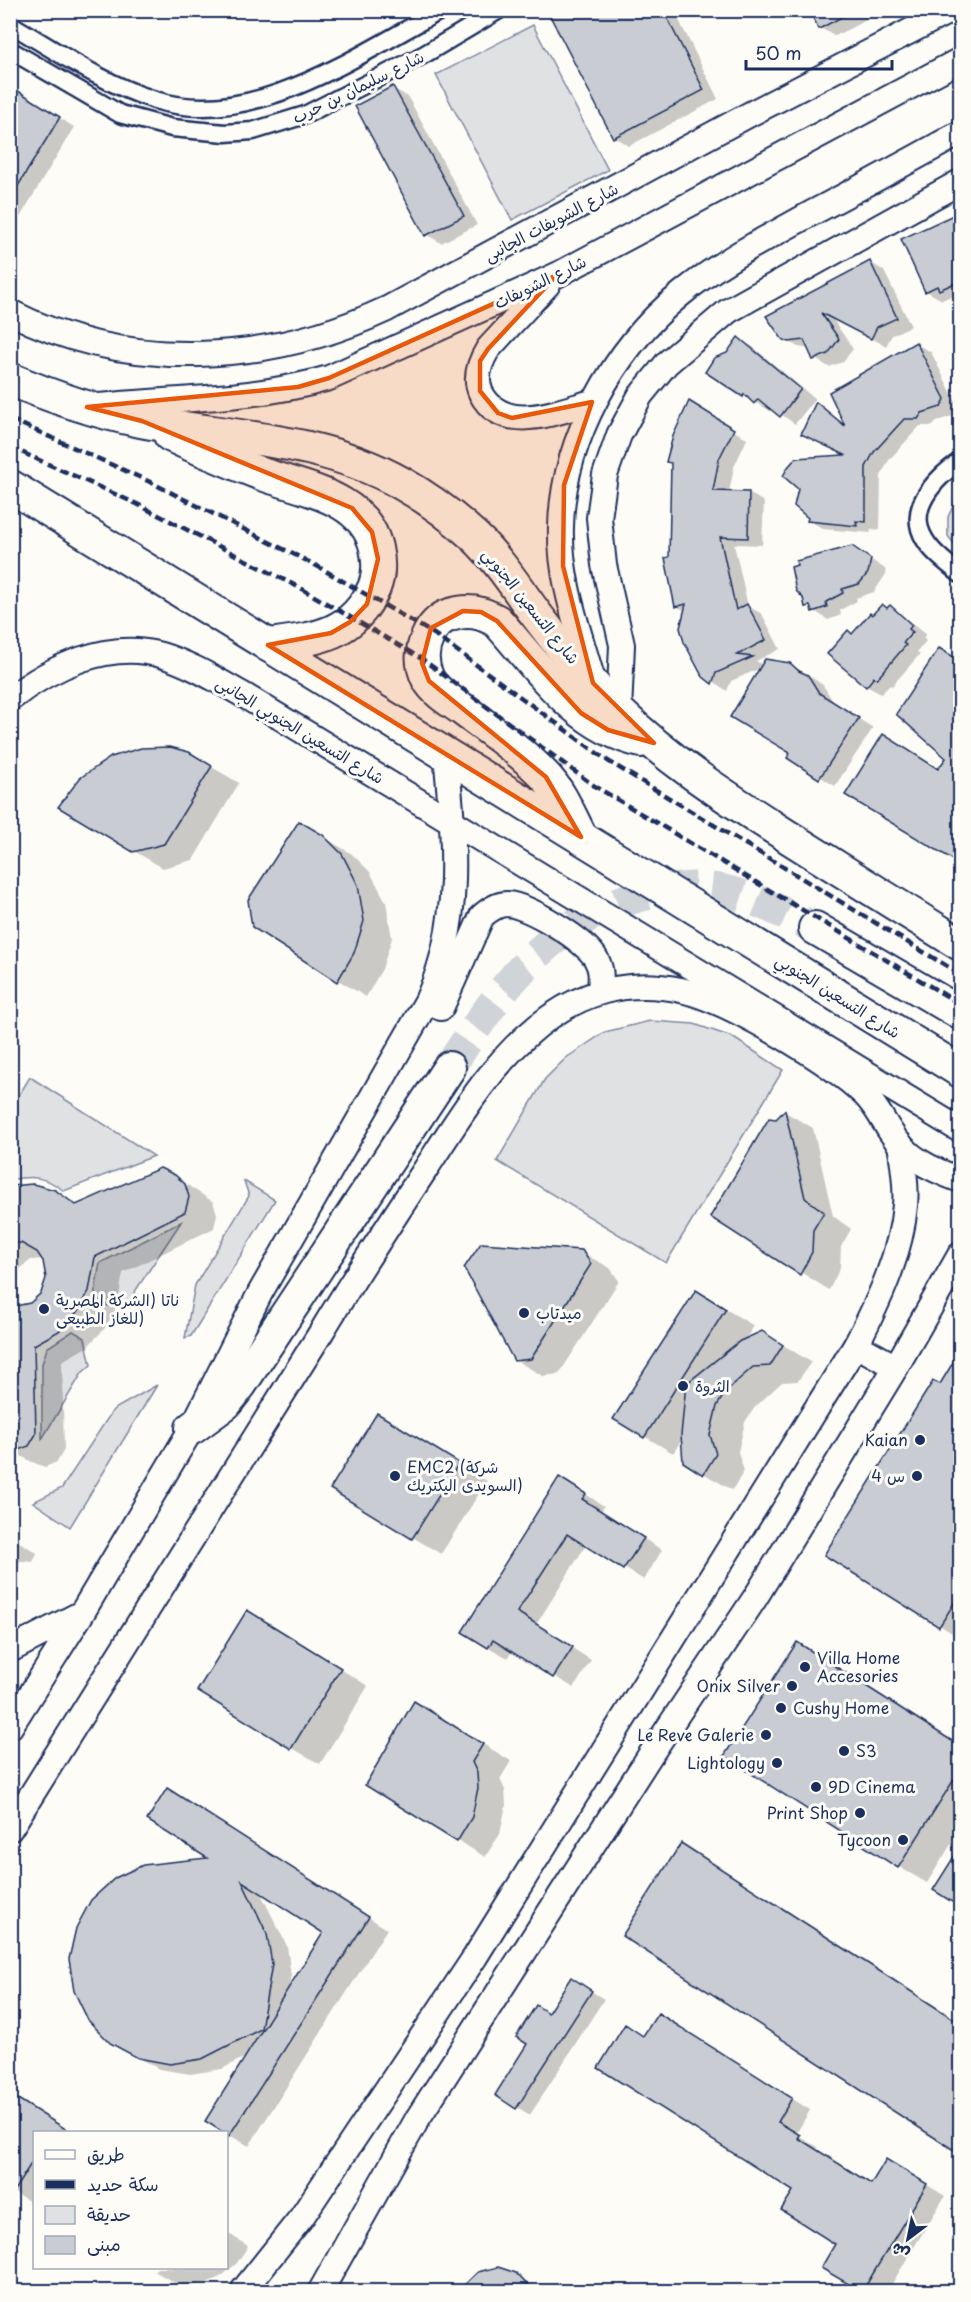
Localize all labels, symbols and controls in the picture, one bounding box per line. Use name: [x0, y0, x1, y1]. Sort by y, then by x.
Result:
scale bar: [746, 33, 892, 71]
text: 50 m: [755, 39, 802, 66]
street label: شارع سليمان بن حرب: [288, 44, 428, 129]
street label: شارع الشويفات الجانبى: [479, 176, 622, 268]
street label: شارع الشويفات: [489, 248, 590, 315]
street label: شارع التسعين الجنوبي: [474, 542, 586, 671]
street label: شارع التسعين الجنوبي الجانبى: [210, 669, 389, 792]
street label: شارع التسعين الجنوبي: [769, 947, 906, 1047]
place label: ناتا (الشركة المصرية للغاز الطبيعى): [56, 1287, 179, 1329]
place label: ميدتاب: [536, 1300, 581, 1324]
marker: ناتا (الشركة المصرية للغاز الطبيعى): [37, 1302, 51, 1316]
marker: ميدتاب: [517, 1306, 531, 1320]
place label: الثروة: [695, 1373, 730, 1397]
marker: الثروة: [676, 1379, 690, 1393]
place label: Kaian: [865, 1427, 908, 1451]
marker: Kaian: [913, 1433, 927, 1447]
place label: EMC2 (شركة السويدى اليكتريك): [407, 1454, 523, 1496]
place label: س 4: [871, 1463, 905, 1487]
marker: EMC2 (شركة السويدى اليكتريك): [388, 1469, 402, 1483]
marker: س 4: [910, 1469, 924, 1483]
place label: Villa Home Accesories: [817, 1645, 900, 1687]
marker: Villa Home Accesories: [798, 1660, 812, 1674]
place label: Onix Silver: [696, 1673, 780, 1697]
marker: Onix Silver: [785, 1679, 799, 1693]
place label: Cushy Home: [793, 1695, 889, 1719]
marker: Cushy Home: [774, 1701, 788, 1715]
place label: Le Reve Galerie: [637, 1722, 754, 1746]
marker: Le Reve Galerie: [759, 1728, 773, 1742]
place label: S3: [856, 1738, 877, 1762]
marker: S3: [837, 1744, 851, 1758]
place label: Lightology: [687, 1750, 765, 1774]
marker: Lightology: [770, 1756, 784, 1770]
place label: 9D Cinema: [828, 1774, 915, 1798]
marker: 9D Cinema: [809, 1780, 823, 1794]
place label: Print Shop: [767, 1800, 848, 1824]
marker: Print Shop: [853, 1806, 867, 1820]
place label: Tycoon: [837, 1827, 891, 1851]
marker: Tycoon: [896, 1833, 910, 1847]
legend: [33, 2131, 228, 2269]
text: طريق: [87, 2140, 125, 2167]
text: سكة حديد: [87, 2170, 159, 2197]
text: حديقة: [87, 2200, 131, 2227]
north arrow: [878, 2209, 938, 2269]
text: مبنى: [87, 2230, 121, 2257]
text: ش: [886, 2238, 913, 2267]

